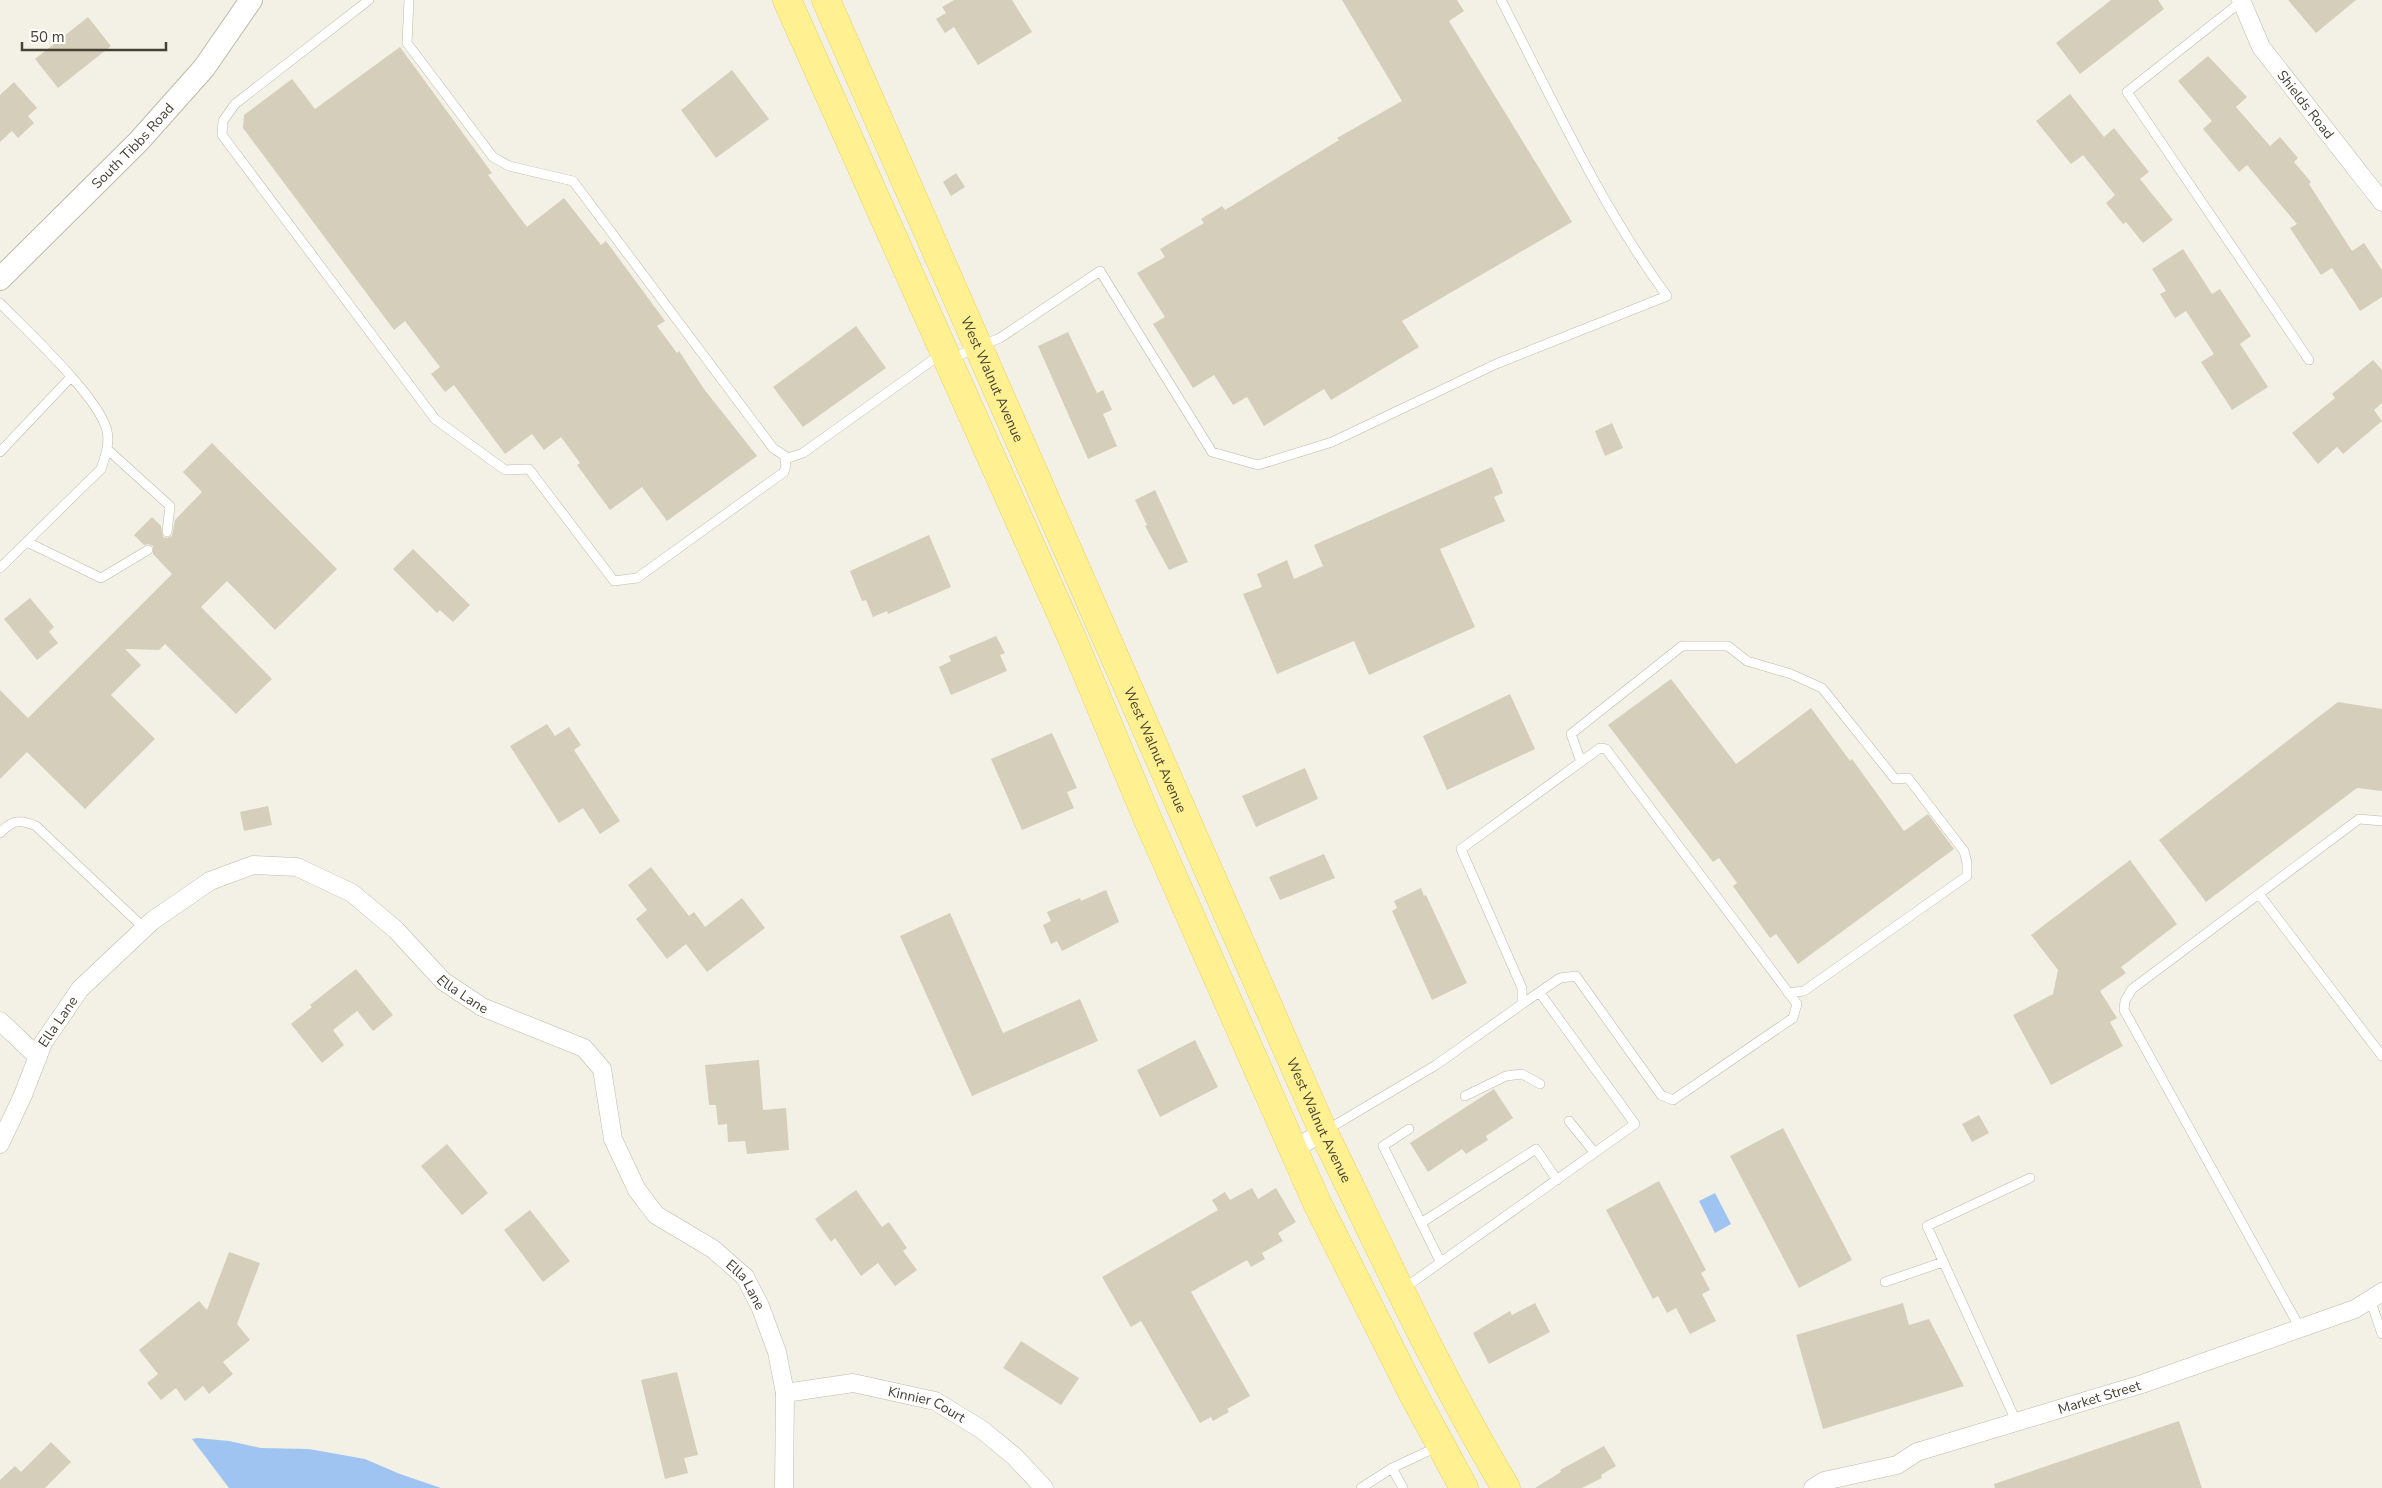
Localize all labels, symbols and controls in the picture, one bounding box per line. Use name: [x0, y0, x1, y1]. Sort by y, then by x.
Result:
scale bar: [22, 20, 166, 52]
text: 50 m: [30, 27, 65, 47]
street label: Shields Road: [2273, 66, 2339, 143]
street label: South Tibbs Road: [87, 99, 178, 193]
street label: West Walnut Avenue: [957, 313, 1028, 445]
street label: West Walnut Avenue: [1120, 684, 1191, 816]
street label: Ella Lane: [432, 971, 491, 1018]
street label: Ella Lane: [34, 992, 82, 1051]
street label: West Walnut Avenue: [1282, 1055, 1356, 1186]
street label: Ella Lane: [722, 1255, 770, 1313]
street label: Market Street: [2056, 1375, 2143, 1418]
street label: Kinnier Court: [886, 1381, 969, 1427]

